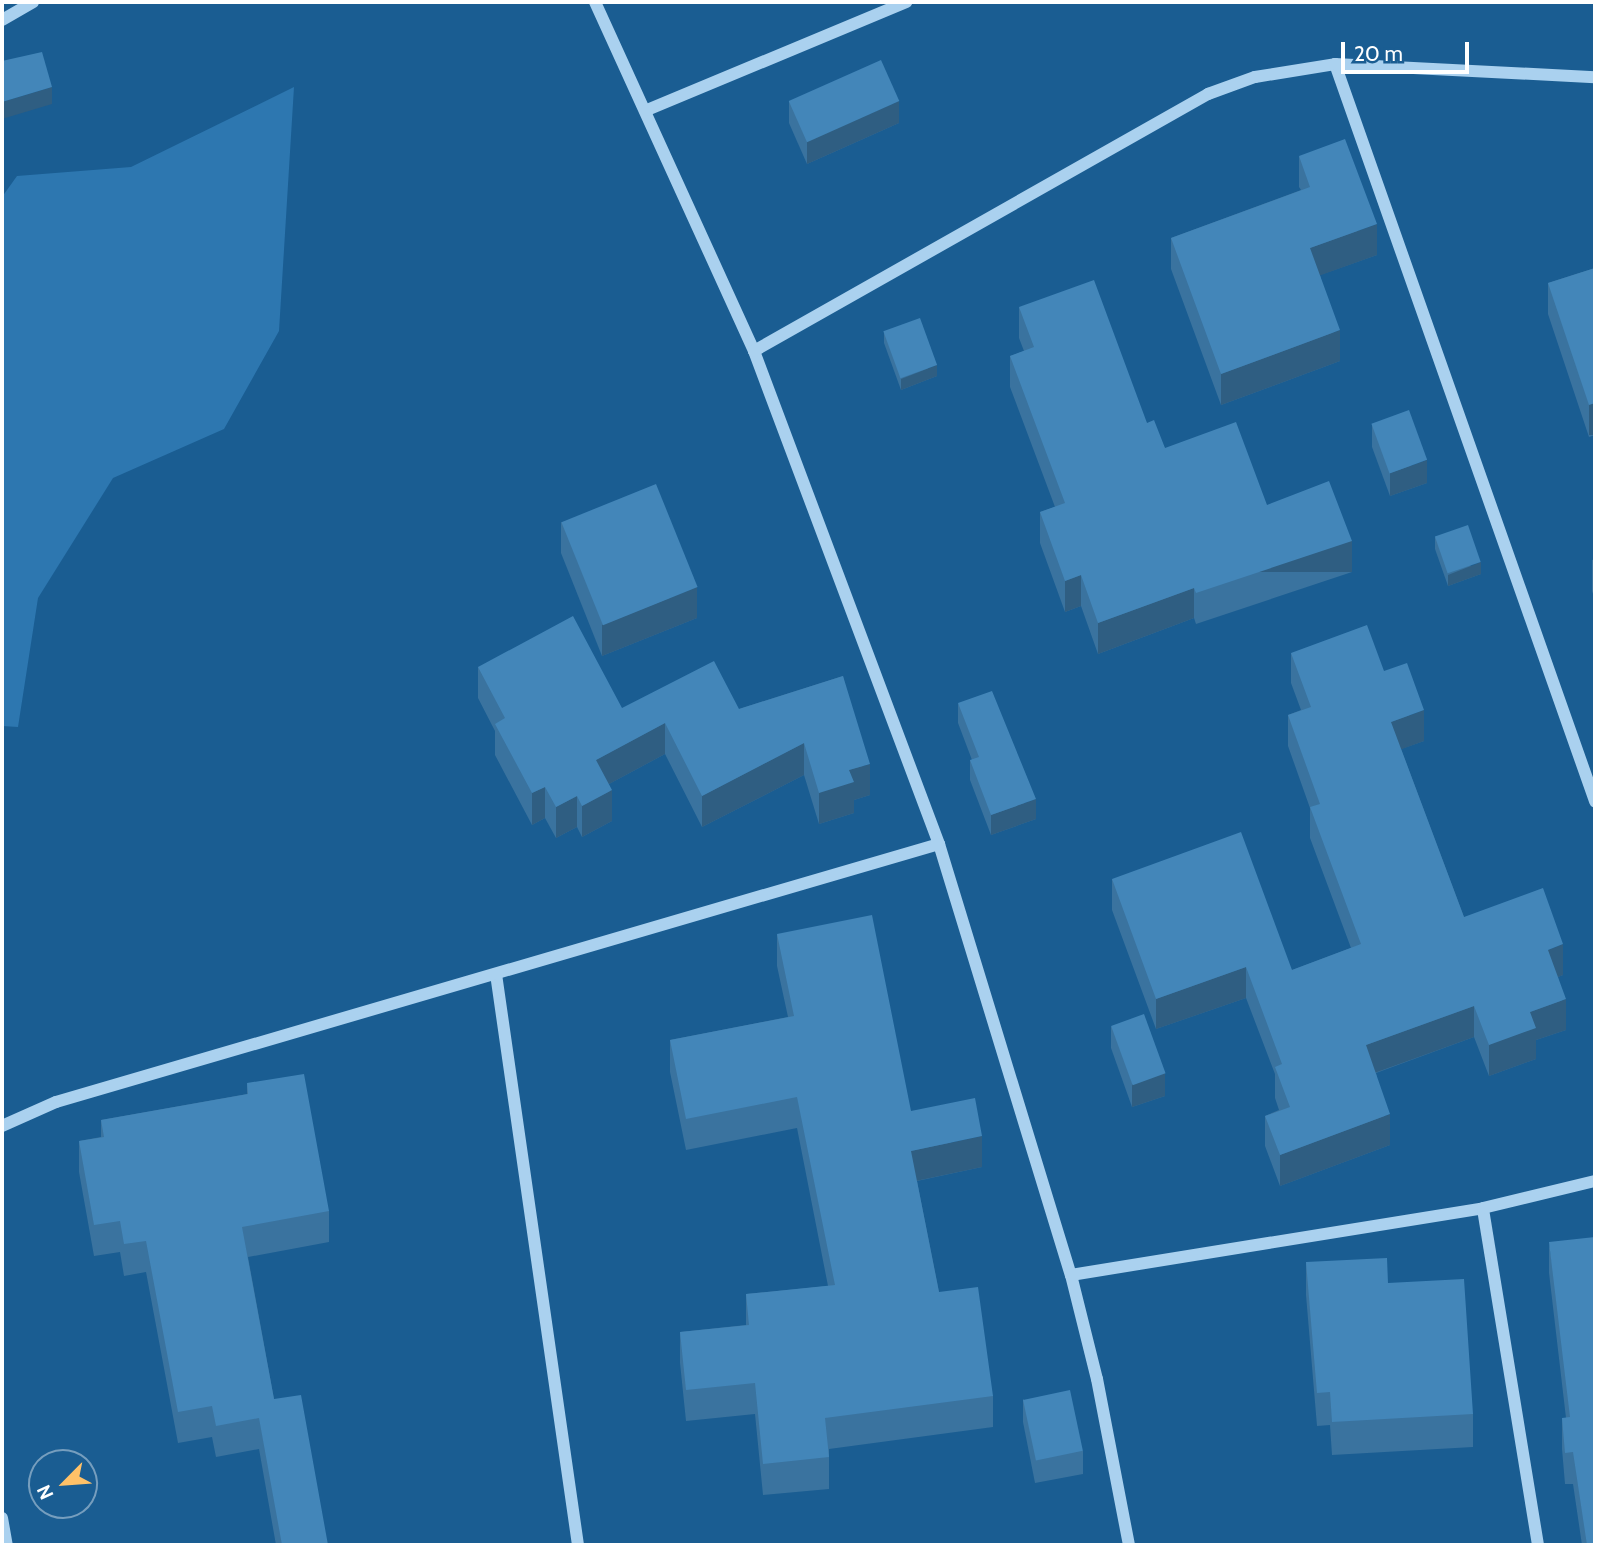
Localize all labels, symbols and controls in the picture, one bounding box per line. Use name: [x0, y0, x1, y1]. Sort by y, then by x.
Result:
scale bar: [1345, 28, 1473, 72]
text: 20 m: [1354, 41, 1403, 66]
north arrow: [28, 1449, 98, 1519]
text: N: [32, 1481, 59, 1503]

